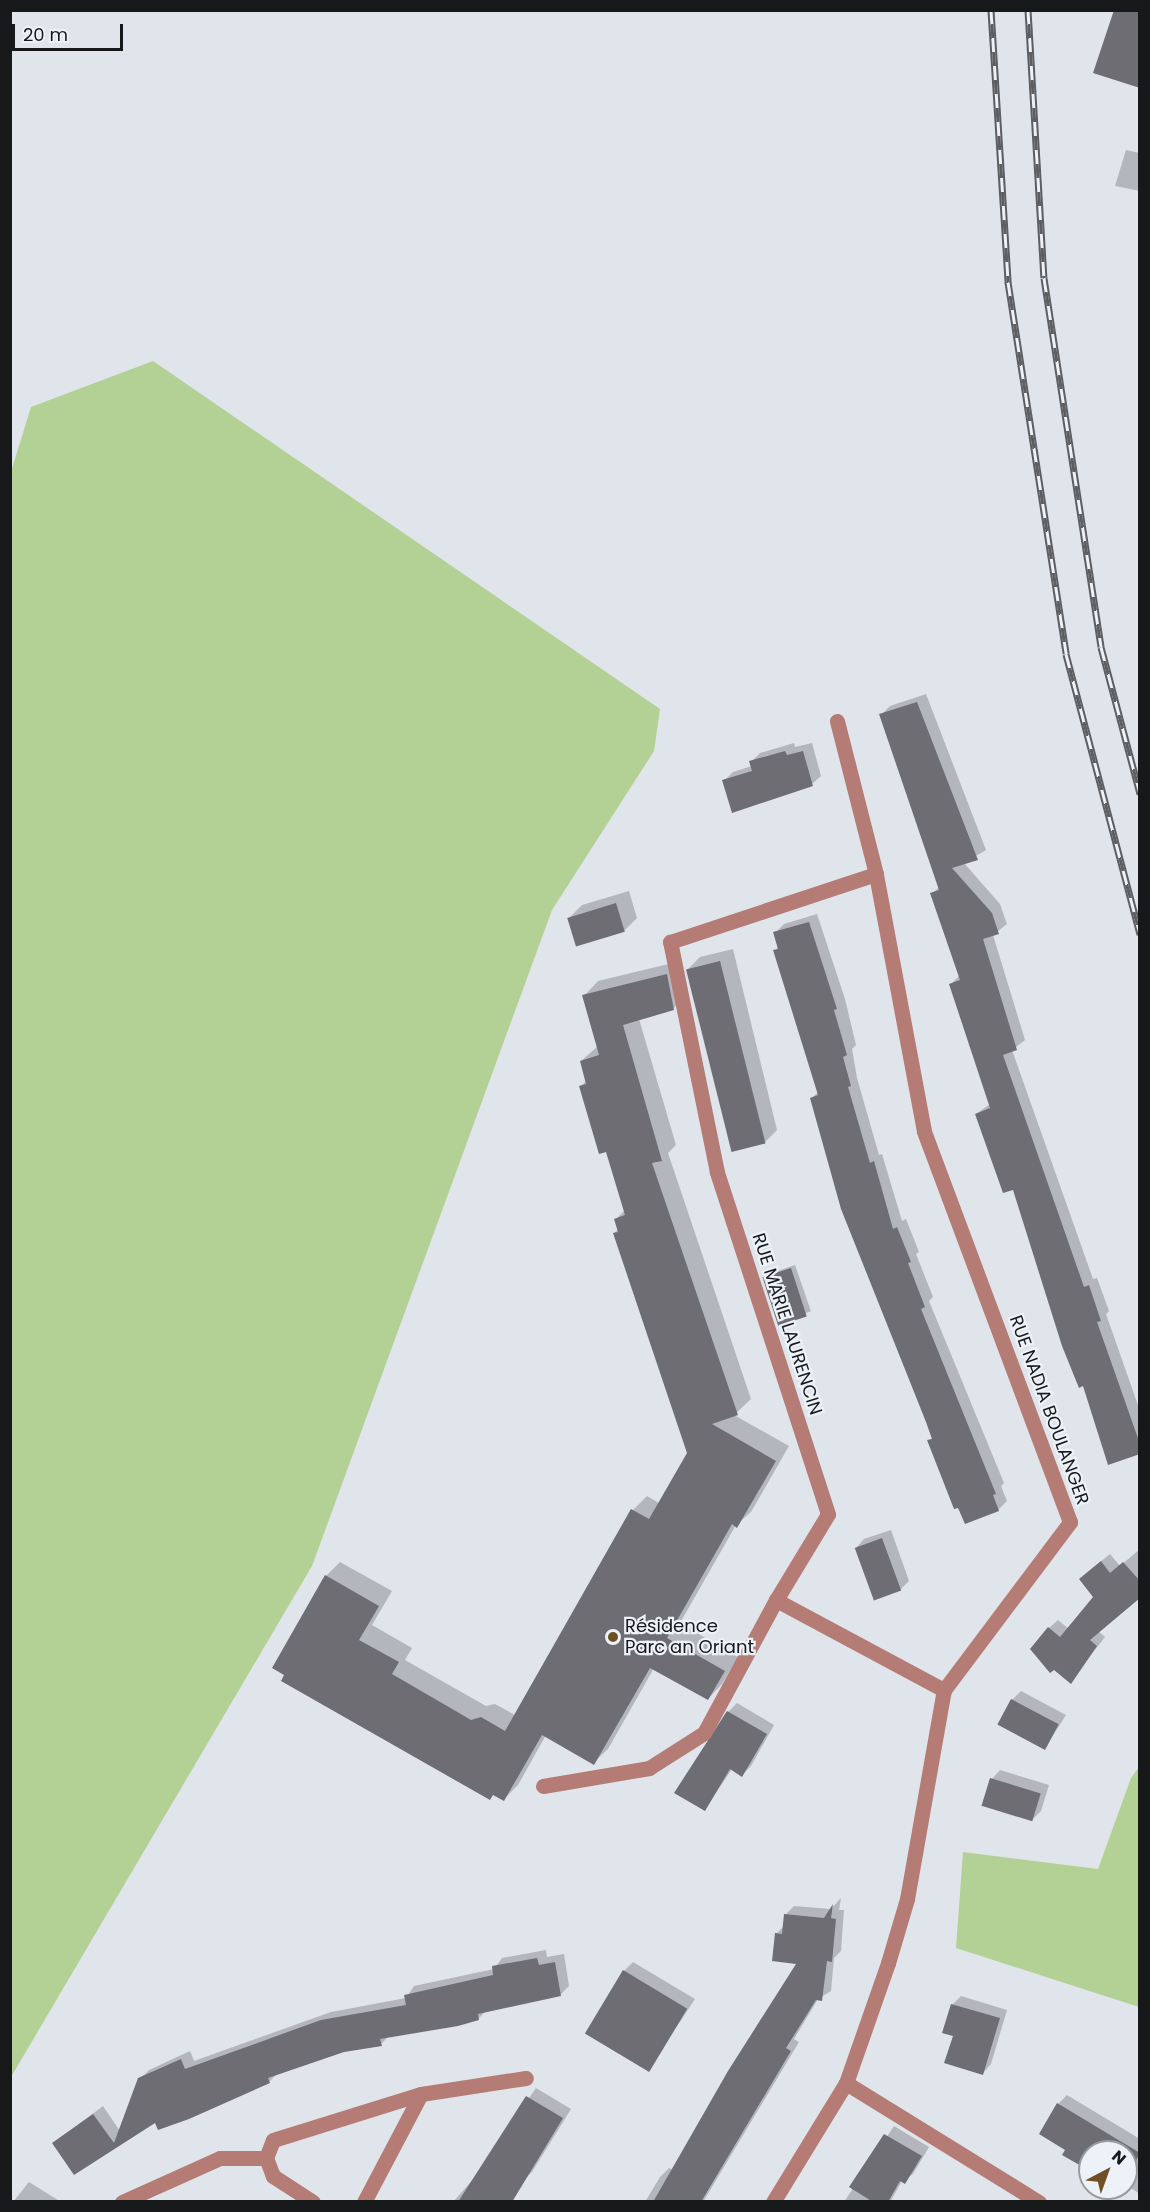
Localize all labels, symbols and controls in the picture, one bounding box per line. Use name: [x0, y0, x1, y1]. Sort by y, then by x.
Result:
scale bar: [15, 12, 126, 50]
text: 20 m: [23, 22, 68, 47]
street label: RUE MARIE LAURENCIN: [747, 1230, 827, 1418]
street label: RUE NADIA BOULANGER: [1005, 1312, 1093, 1508]
place label: Résidence Parc an Oriant: [625, 1616, 754, 1658]
marker: Résidence Parc an Oriant: [606, 1630, 620, 1644]
north arrow: [1078, 2140, 1138, 2200]
text: N: [1107, 2145, 1131, 2170]

